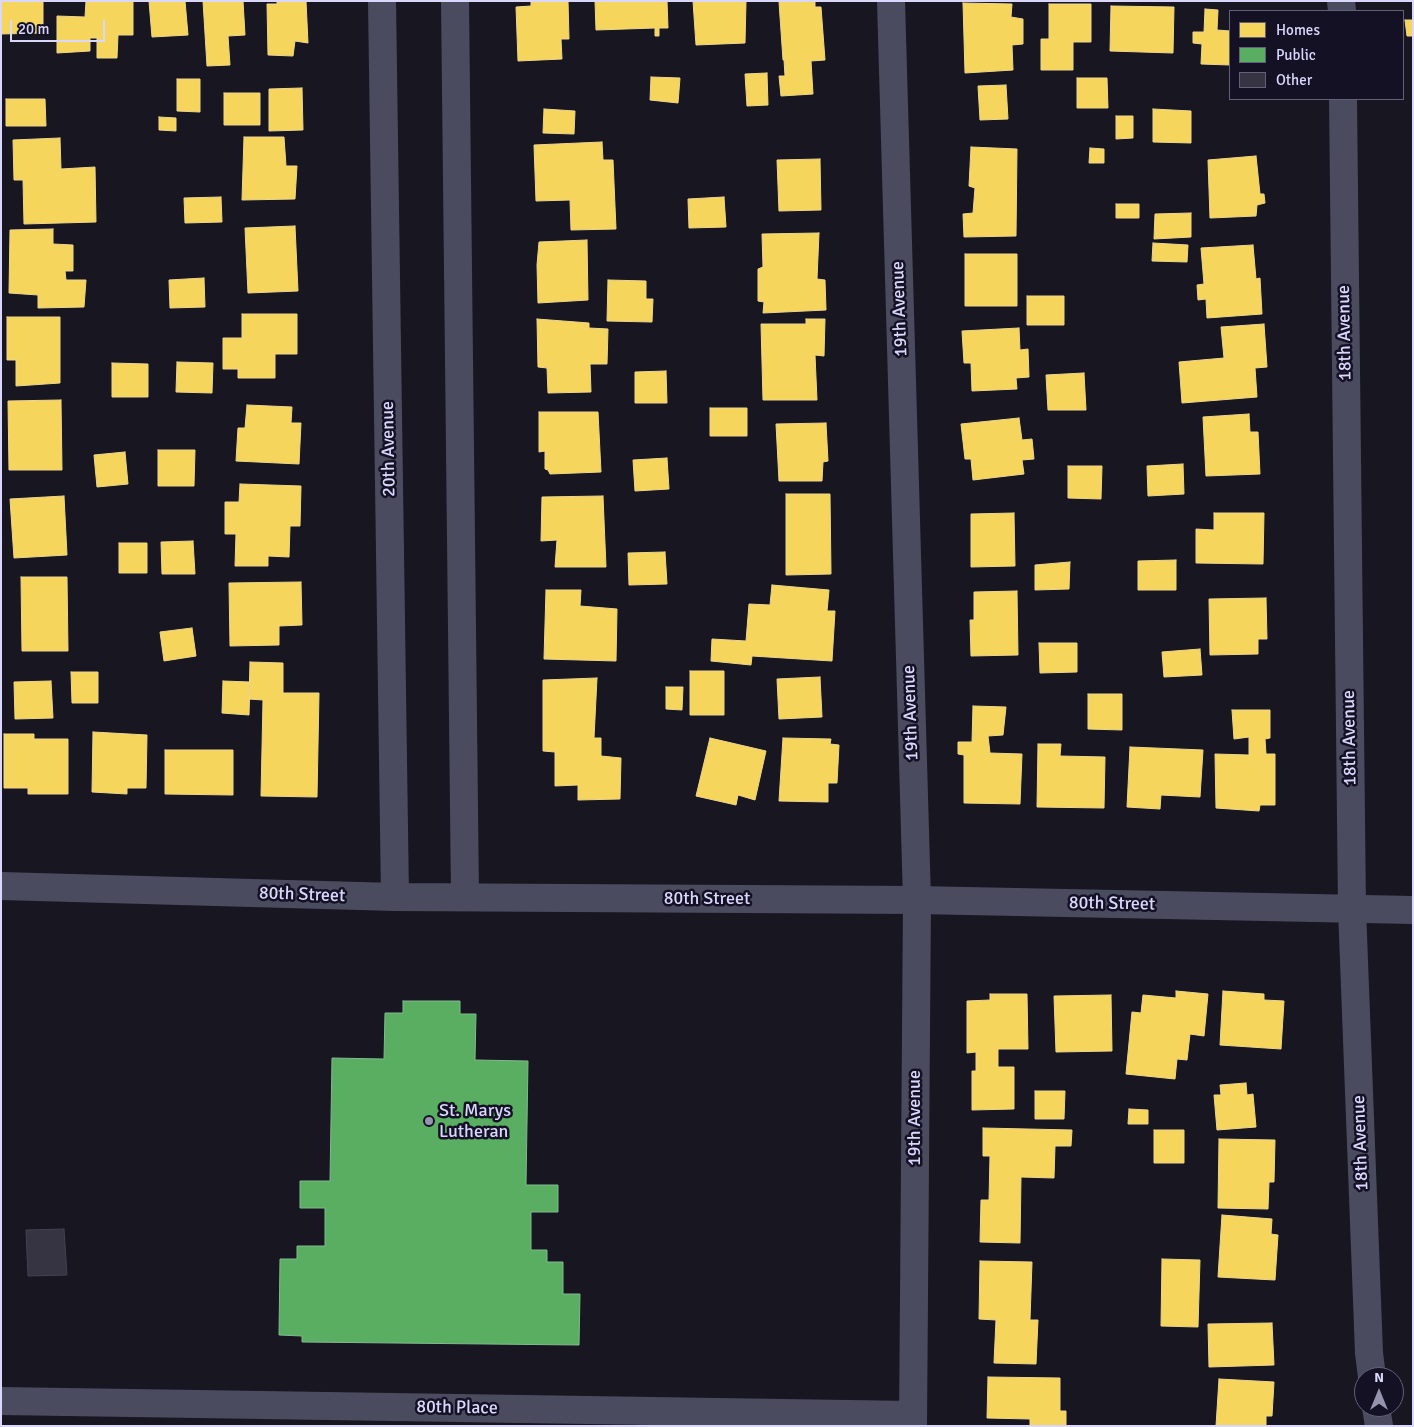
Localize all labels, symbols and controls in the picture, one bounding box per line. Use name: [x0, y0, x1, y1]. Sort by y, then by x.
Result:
scale bar: [12, 10, 108, 42]
legend: [1229, 10, 1404, 100]
text: 20 m: [18, 20, 49, 38]
text: Homes: [1276, 21, 1320, 39]
text: Public: [1276, 46, 1316, 64]
text: Other: [1276, 71, 1312, 89]
street label: 19th Avenue: [888, 261, 912, 357]
street label: 18th Avenue: [1333, 285, 1357, 381]
street label: 20th Avenue: [377, 401, 401, 497]
street label: 19th Avenue: [899, 665, 923, 761]
street label: 18th Avenue: [1338, 690, 1362, 786]
street label: 80th Street: [258, 883, 346, 907]
street label: 80th Street: [664, 888, 750, 910]
street label: 80th Street: [1069, 892, 1155, 916]
street label: 19th Avenue: [904, 1070, 926, 1166]
street label: 18th Avenue: [1349, 1095, 1373, 1191]
place label: St. Marys Lutheran: [439, 1100, 511, 1142]
marker: St. Marys Lutheran: [423, 1115, 435, 1127]
north arrow: [1354, 1367, 1404, 1417]
text: N: [1374, 1369, 1384, 1386]
street label: 80th Place: [416, 1396, 498, 1420]

